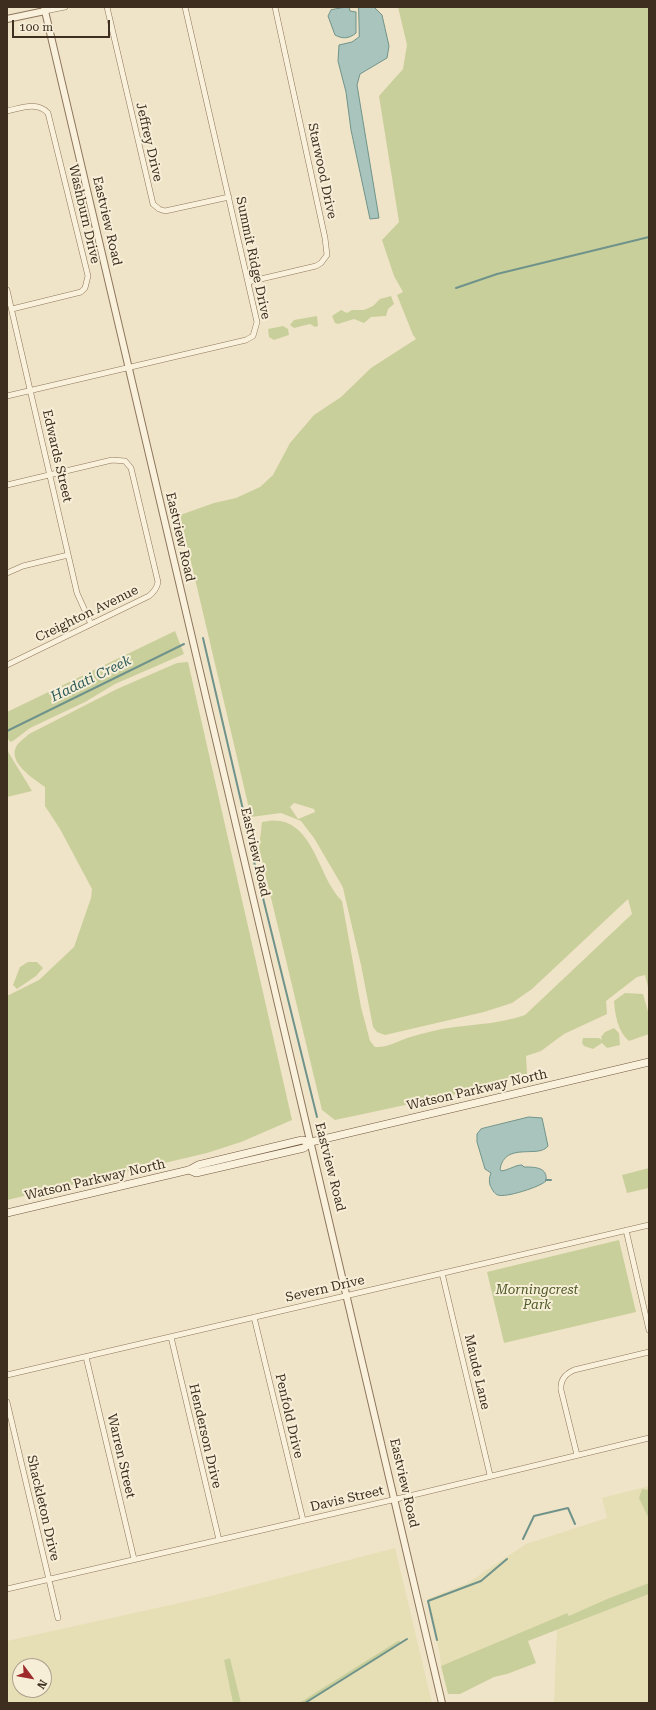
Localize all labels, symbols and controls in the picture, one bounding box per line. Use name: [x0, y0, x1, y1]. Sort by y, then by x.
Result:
scale bar: [14, 12, 112, 38]
text: 100 m: [19, 20, 53, 34]
street label: Jeffrey Drive: [132, 101, 166, 183]
street label: Starwood Drive: [304, 122, 340, 220]
street label: Washburn Drive: [65, 163, 103, 265]
street label: Eastview Road: [89, 175, 125, 267]
street label: Summit Ridge Drive: [232, 195, 274, 321]
street label: Edwards Street: [39, 408, 75, 504]
street label: Eastview Road: [162, 491, 198, 583]
street label: Creighton Avenue: [33, 582, 141, 646]
water label: Hadati Creek: [48, 652, 134, 706]
street label: Eastview Road: [237, 806, 273, 898]
street label: Watson Parkway North: [405, 1066, 549, 1114]
street label: Eastview Road: [311, 1121, 349, 1213]
street label: Watson Parkway North: [23, 1156, 167, 1204]
street label: Severn Drive: [284, 1272, 366, 1306]
park label: Morningcrest Park: [496, 1282, 578, 1313]
street label: Maude Lane: [461, 1333, 493, 1411]
street label: Penfold Drive: [272, 1372, 306, 1460]
street label: Henderson Drive: [185, 1382, 225, 1490]
street label: Warren Street: [104, 1412, 138, 1500]
street label: Eastview Road: [386, 1437, 422, 1529]
street label: Shackleton Drive: [23, 1454, 63, 1562]
street label: Davis Street: [309, 1483, 385, 1515]
north arrow: [12, 1658, 52, 1698]
text: N: [34, 1677, 50, 1691]

